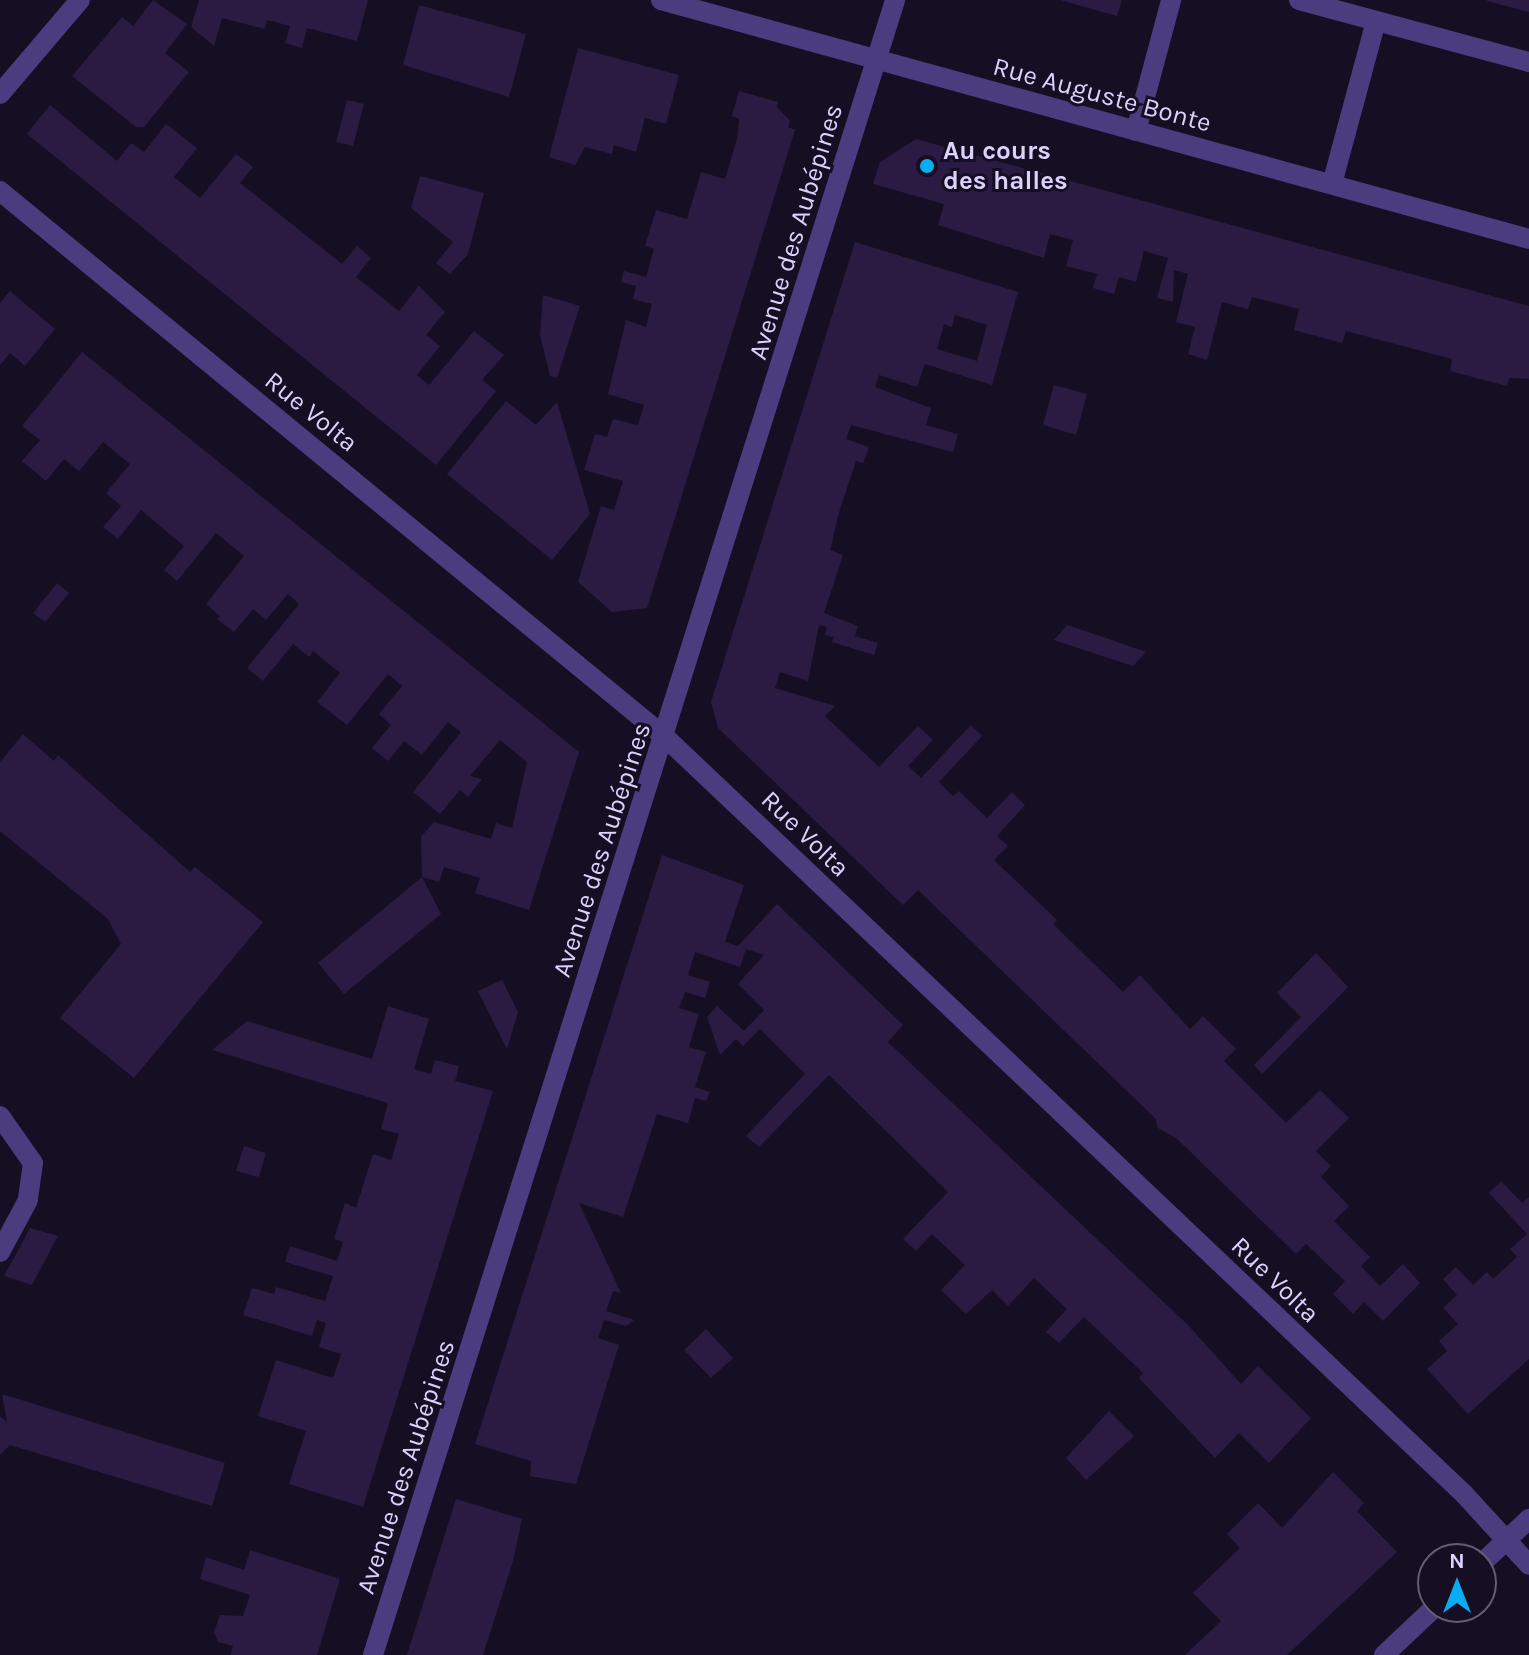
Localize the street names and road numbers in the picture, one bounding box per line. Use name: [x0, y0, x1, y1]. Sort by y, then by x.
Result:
street label: Rue Auguste Bonte: [990, 51, 1214, 139]
street label: Avenue des Aubépines: [742, 101, 850, 363]
street label: Rue Volta: [258, 365, 364, 459]
street label: Avenue des Aubépines: [546, 719, 658, 981]
street label: Rue Volta: [754, 784, 856, 884]
street label: Rue Volta: [1224, 1230, 1326, 1330]
street label: Avenue des Aubépines: [350, 1336, 462, 1598]

